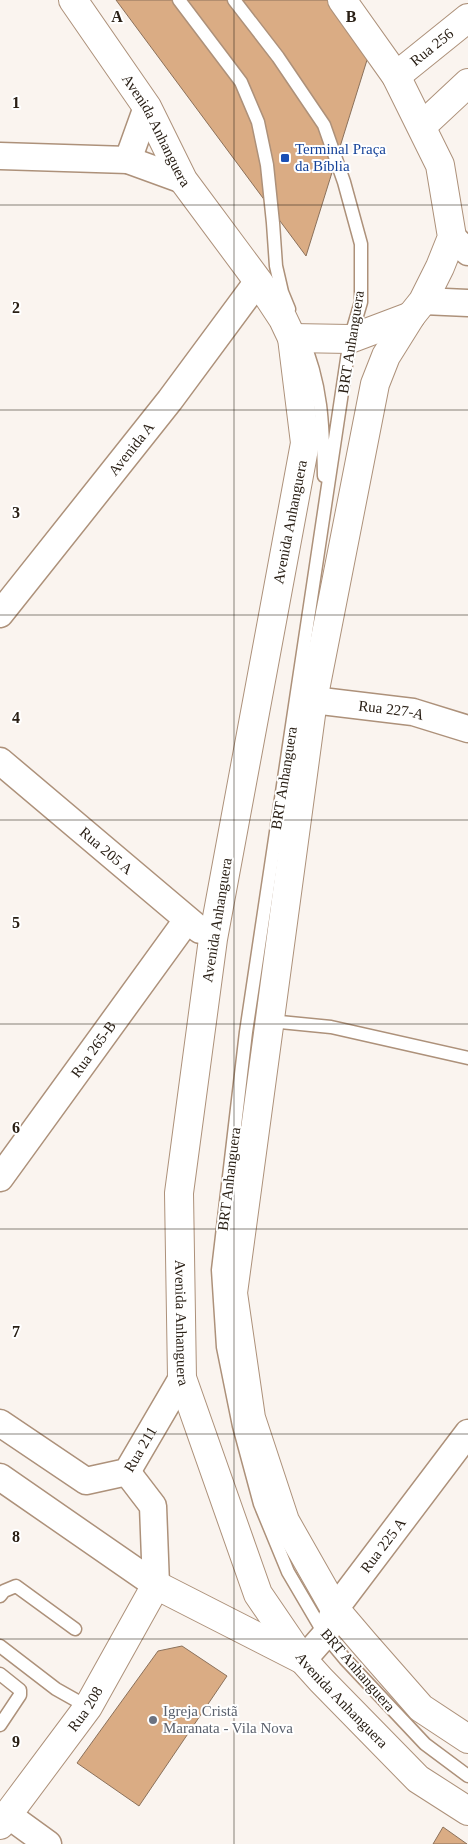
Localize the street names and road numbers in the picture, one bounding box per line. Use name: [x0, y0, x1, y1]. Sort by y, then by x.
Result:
street label: Rua 256: [407, 25, 457, 69]
street label: Avenida Anhanguera: [119, 71, 194, 190]
street label: BRT Anhanguera: [335, 289, 367, 395]
street label: Avenida A: [105, 419, 157, 479]
street label: Avenida Anhanguera: [270, 458, 310, 585]
street label: Rua 227-A: [358, 698, 426, 723]
street label: BRT Anhanguera: [268, 725, 300, 831]
street label: Rua 205 A: [76, 824, 136, 878]
street label: Avenida Anhanguera: [199, 856, 235, 983]
street label: Rua 265-B: [68, 1018, 119, 1080]
street label: BRT Anhanguera: [215, 1126, 243, 1232]
street label: Avenida Anhanguera: [172, 1260, 192, 1388]
street label: Rua 211: [121, 1424, 160, 1475]
street label: Rua 225 A: [357, 1515, 409, 1576]
street label: BRT Anhanguera: [318, 1625, 398, 1715]
street label: Avenida Anhanguera: [292, 1650, 391, 1751]
street label: Rua 208: [65, 1684, 106, 1735]

